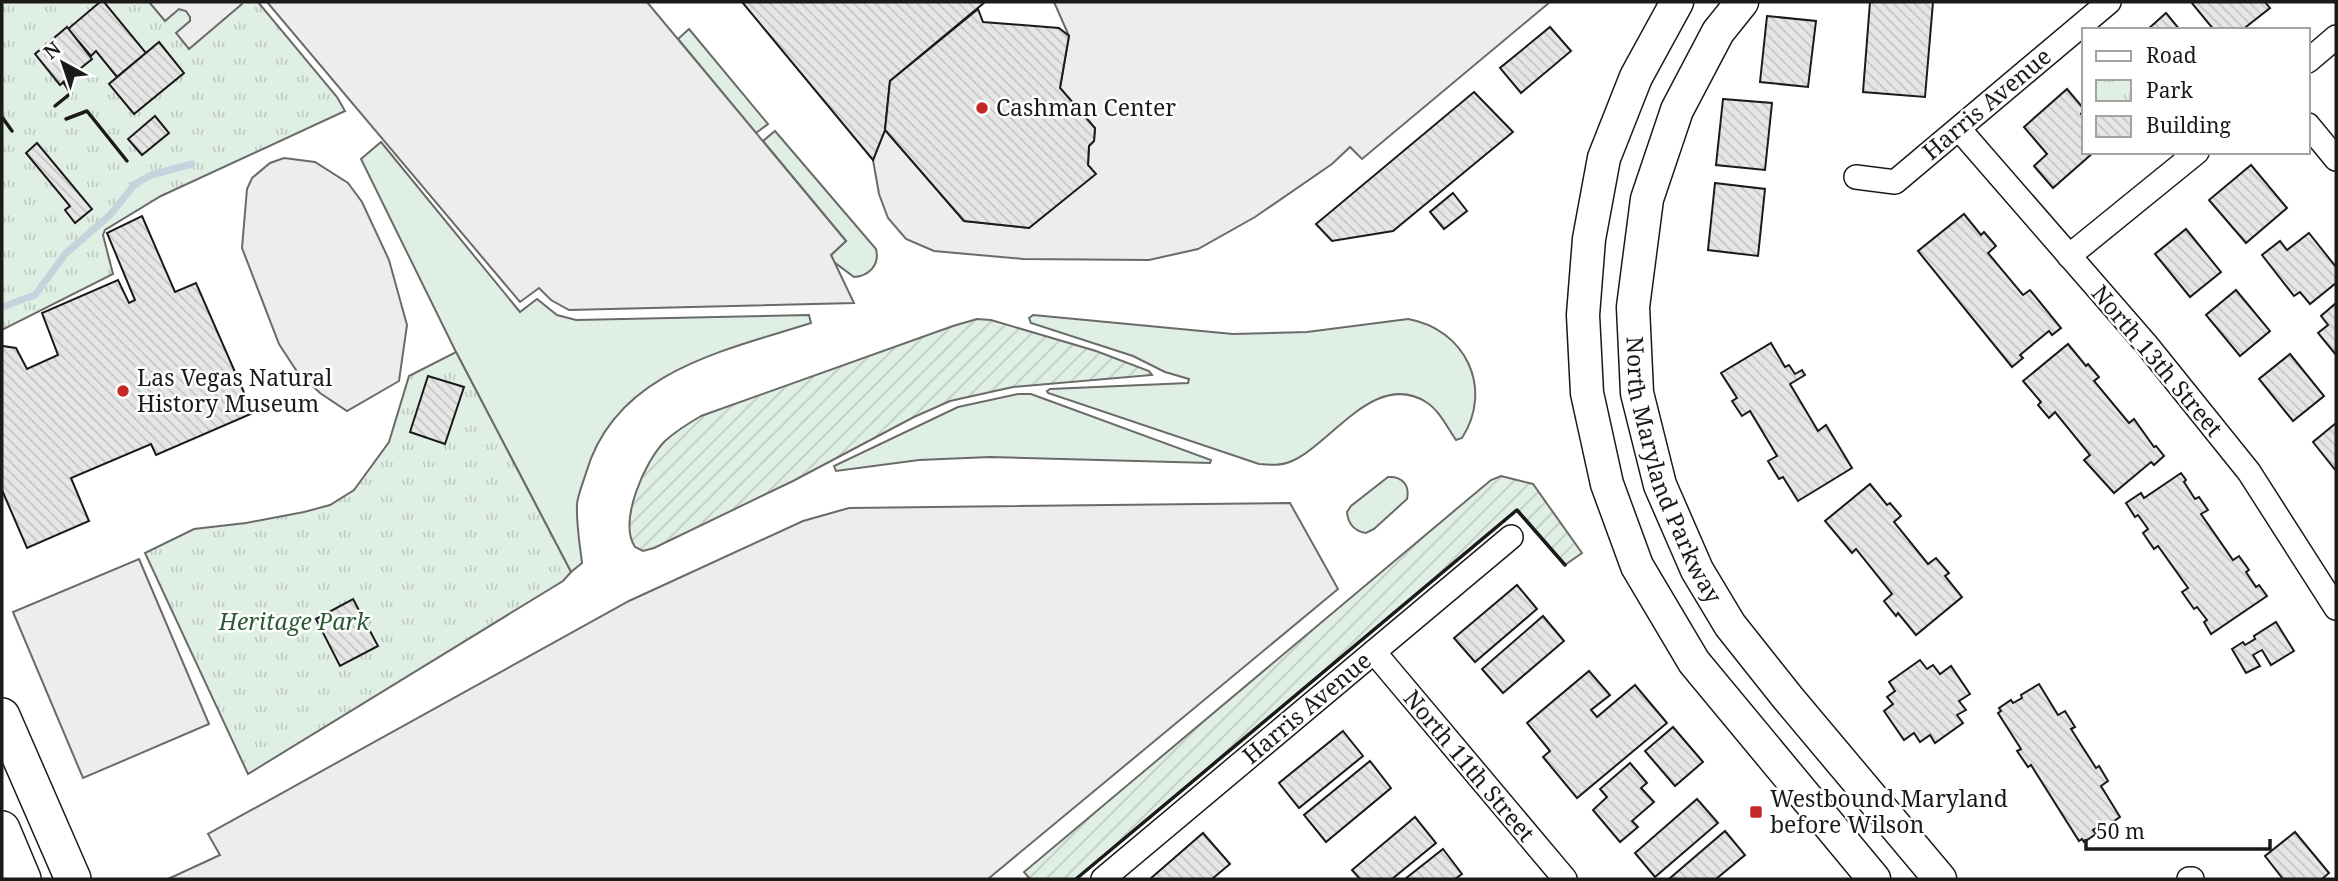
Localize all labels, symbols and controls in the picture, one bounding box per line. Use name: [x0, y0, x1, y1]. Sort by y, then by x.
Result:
north arrow: [28, 28, 98, 98]
legend: [2082, 28, 2310, 154]
text: N: [38, 35, 66, 65]
street label: Harris Avenue: [1915, 40, 2057, 167]
text: Road: [2146, 41, 2197, 69]
text: Park: [2146, 76, 2193, 104]
place label: Cashman Center: [996, 91, 1176, 123]
marker: Cashman Center: [974, 100, 990, 116]
text: Building: [2146, 111, 2231, 139]
street label: North 13th Street: [2085, 278, 2231, 443]
street label: North Maryland Parkway: [1619, 336, 1730, 609]
place label: Las Vegas Natural History Museum: [137, 361, 332, 419]
marker: Las Vegas Natural History Museum: [115, 383, 131, 399]
park label: Heritage Park: [218, 605, 370, 637]
street label: Harris Avenue: [1235, 644, 1377, 771]
street label: North 11th Street: [1397, 683, 1543, 848]
place label: Westbound Maryland before Wilson: [1770, 782, 2008, 840]
marker: Westbound Maryland before Wilson: [1748, 804, 1764, 820]
scale bar: [2086, 808, 2270, 852]
text: 50 m: [2096, 817, 2145, 845]

